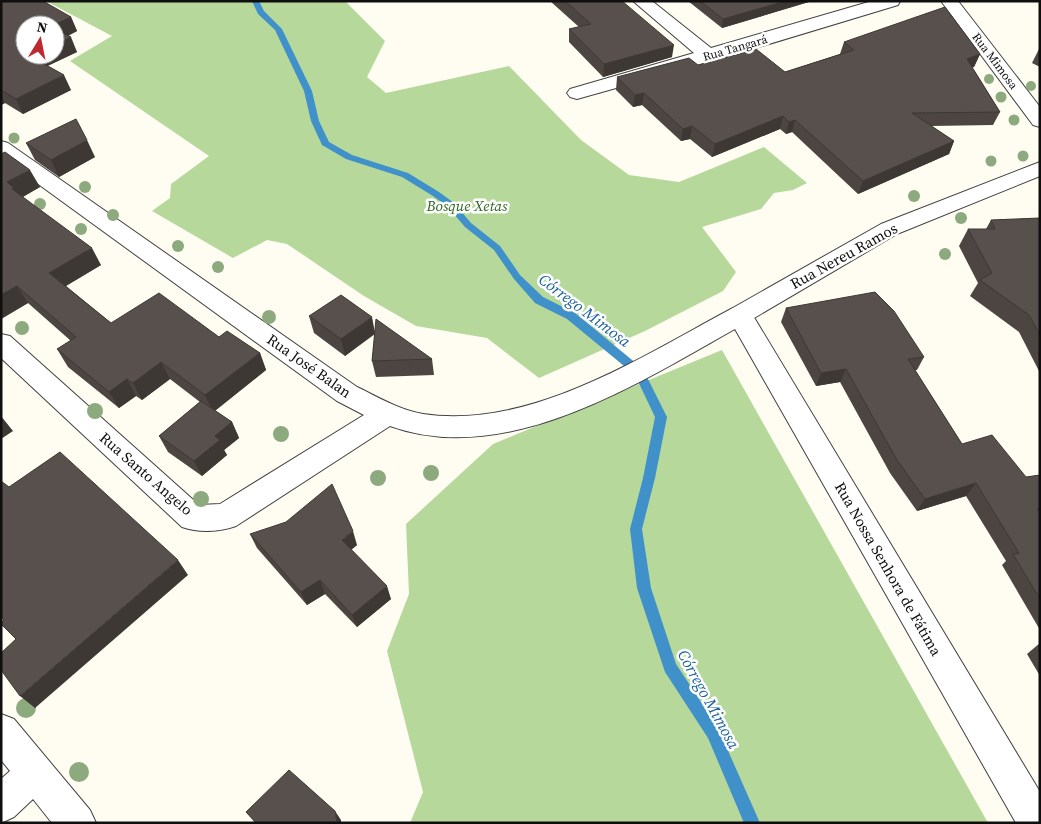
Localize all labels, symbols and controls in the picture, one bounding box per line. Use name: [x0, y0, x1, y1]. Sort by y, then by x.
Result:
north arrow: [15, 15, 65, 65]
text: N: [35, 16, 49, 38]
street label: Rua Mimosa: [969, 30, 1022, 93]
street label: Rua Tangará: [701, 31, 770, 65]
park label: Bosque Xetas: [426, 195, 508, 216]
street label: Rua Nereu Ramos: [786, 217, 901, 294]
water label: Córrego Mimosa: [535, 268, 636, 352]
street label: Rua José Balan: [263, 329, 356, 403]
street label: Rua Santo Angelo: [95, 427, 197, 520]
street label: Rua Nossa Senhora de Fátima: [830, 478, 947, 660]
water label: Córrego Mimosa: [673, 646, 746, 753]

